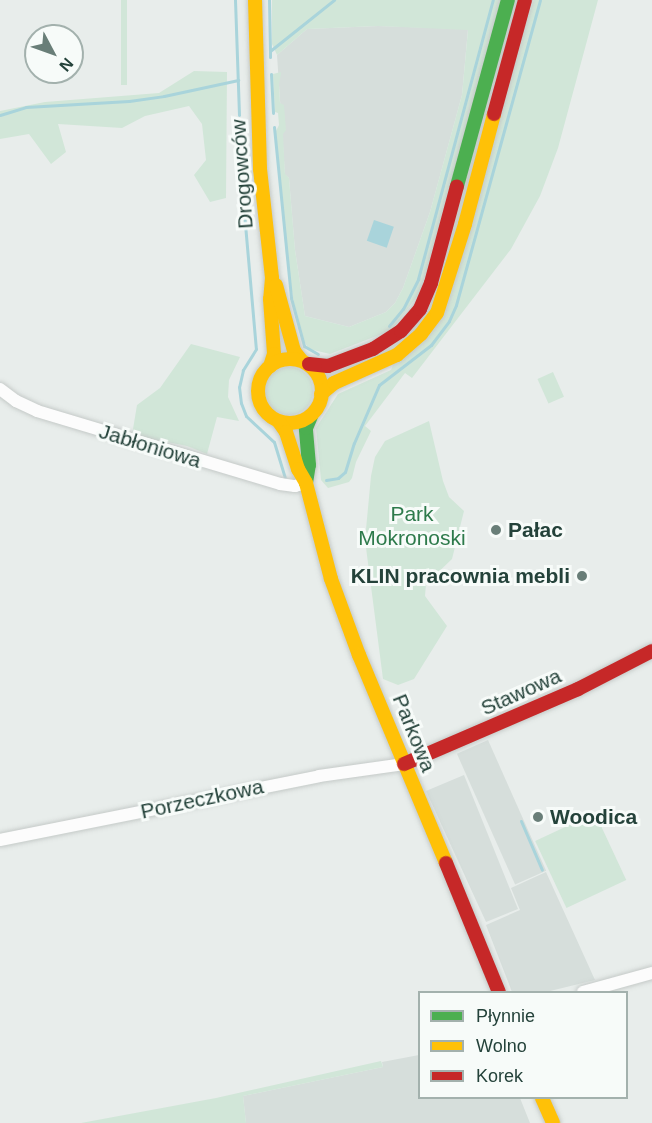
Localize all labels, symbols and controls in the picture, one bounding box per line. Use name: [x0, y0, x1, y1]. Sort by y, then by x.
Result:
north arrow: [24, 24, 84, 84]
text: N: [56, 55, 77, 75]
street label: Drogowców: [226, 118, 258, 230]
street label: Jabłoniowa: [96, 419, 204, 473]
park label: Park Mokronoski: [358, 501, 466, 551]
place label: Pałac: [508, 517, 563, 543]
marker: Pałac: [489, 523, 503, 537]
place label: KLIN pracownia mebli: [351, 563, 570, 589]
marker: KLIN pracownia mebli: [575, 569, 589, 583]
street label: Stawowa: [477, 663, 565, 721]
street label: Parkowa: [387, 690, 441, 776]
street label: Porzeczkowa: [138, 774, 266, 824]
place label: Woodica: [550, 804, 637, 830]
marker: Woodica: [531, 810, 545, 824]
legend: [418, 991, 628, 1099]
text: Płynnie: [476, 1006, 535, 1026]
text: Wolno: [476, 1036, 527, 1056]
text: Korek: [476, 1066, 523, 1086]

